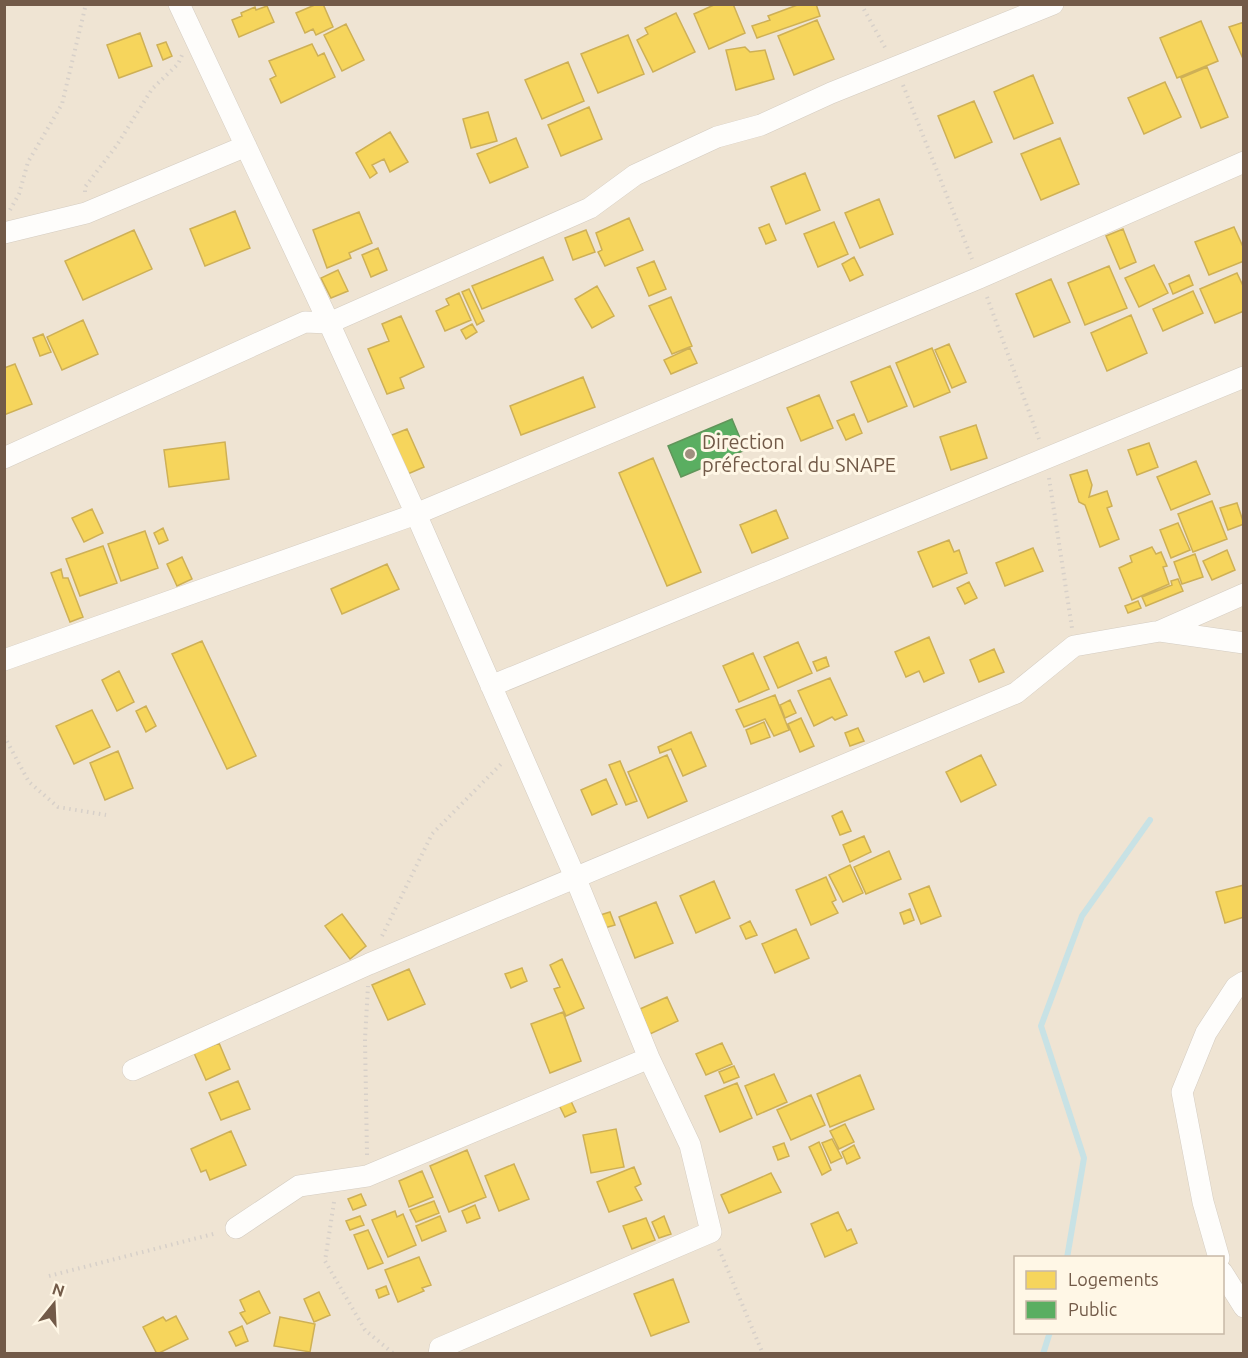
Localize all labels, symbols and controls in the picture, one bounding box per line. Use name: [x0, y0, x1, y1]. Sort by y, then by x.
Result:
place label: Direction préfectoral du SNAPE: [702, 430, 896, 476]
marker: Direction préfectoral du SNAPE: [683, 447, 697, 461]
legend: [1014, 1256, 1224, 1334]
text: Logements: [1068, 1269, 1159, 1289]
north arrow: [24, 1274, 84, 1334]
text: N: [50, 1279, 67, 1300]
text: Public: [1068, 1299, 1117, 1319]

